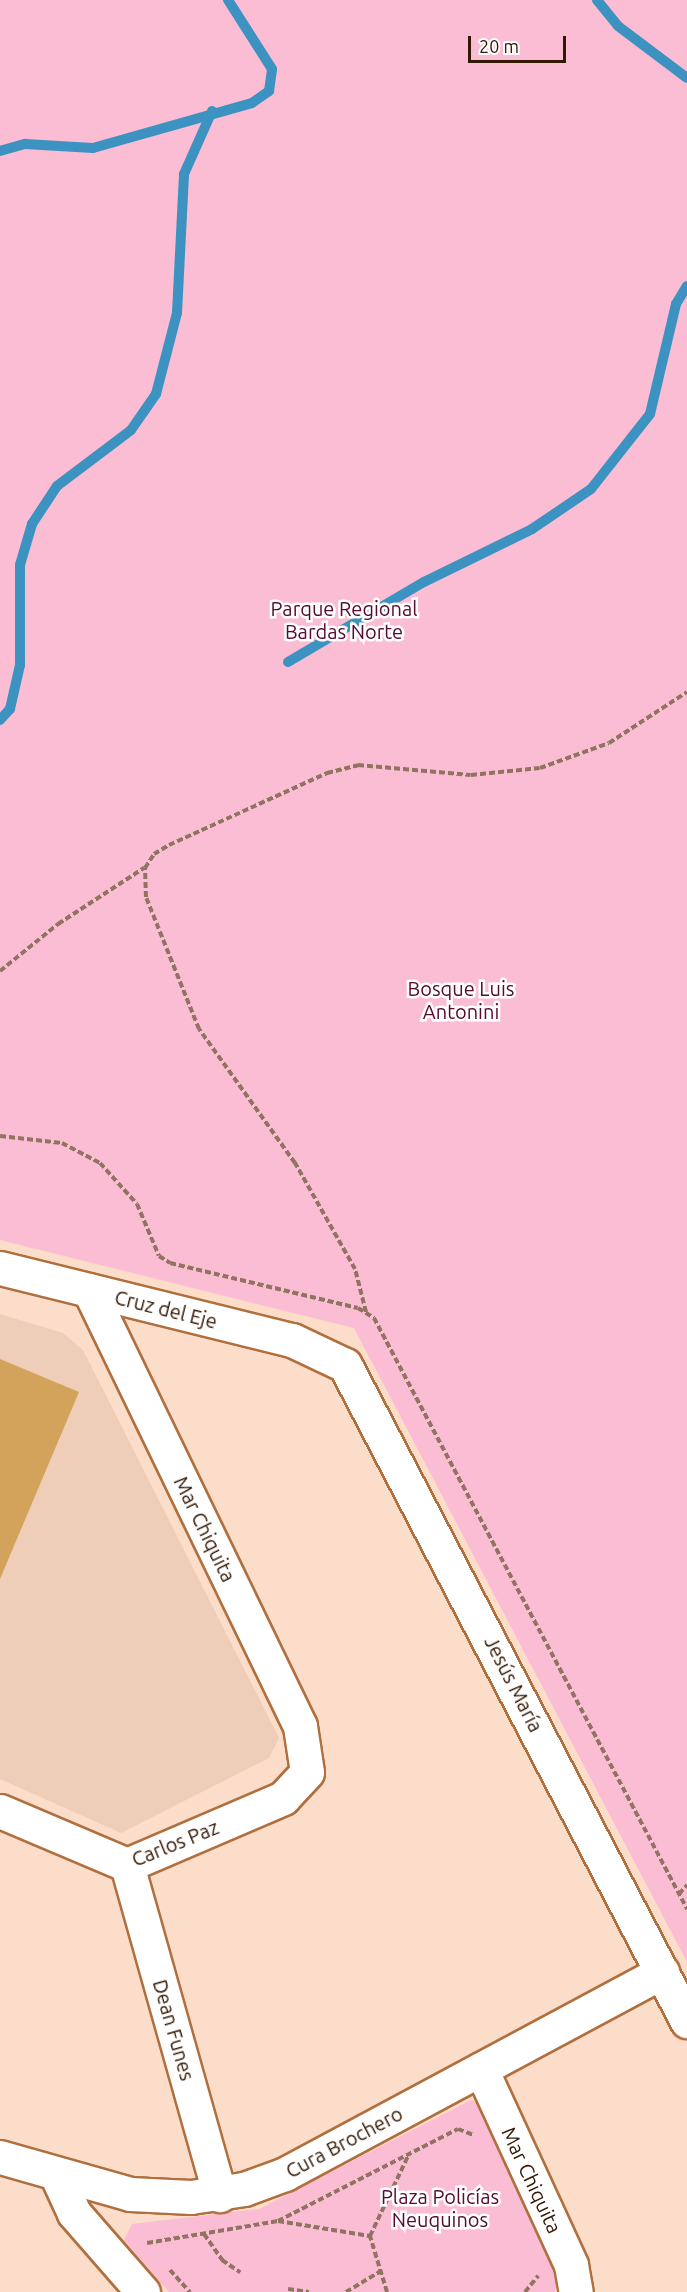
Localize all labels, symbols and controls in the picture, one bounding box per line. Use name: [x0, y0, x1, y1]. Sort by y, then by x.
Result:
scale bar: [471, 24, 568, 62]
text: 20 m: [479, 36, 519, 56]
park label: Parque Regional Bardas Norte: [271, 596, 417, 643]
park label: Bosque Luis Antonini: [408, 977, 514, 1024]
street label: Cruz del Eje: [112, 1285, 220, 1333]
street label: Mar Chiquita: [169, 1472, 241, 1586]
street label: Jesús María: [480, 1632, 548, 1736]
street label: Carlos Paz: [128, 1815, 222, 1871]
street label: Dean Funes: [148, 1977, 200, 2083]
street label: Cura Brochero: [281, 2101, 407, 2183]
street label: Mar Chiquita: [497, 2123, 567, 2237]
park label: Plaza Policías Neuquinos: [381, 2185, 499, 2232]

